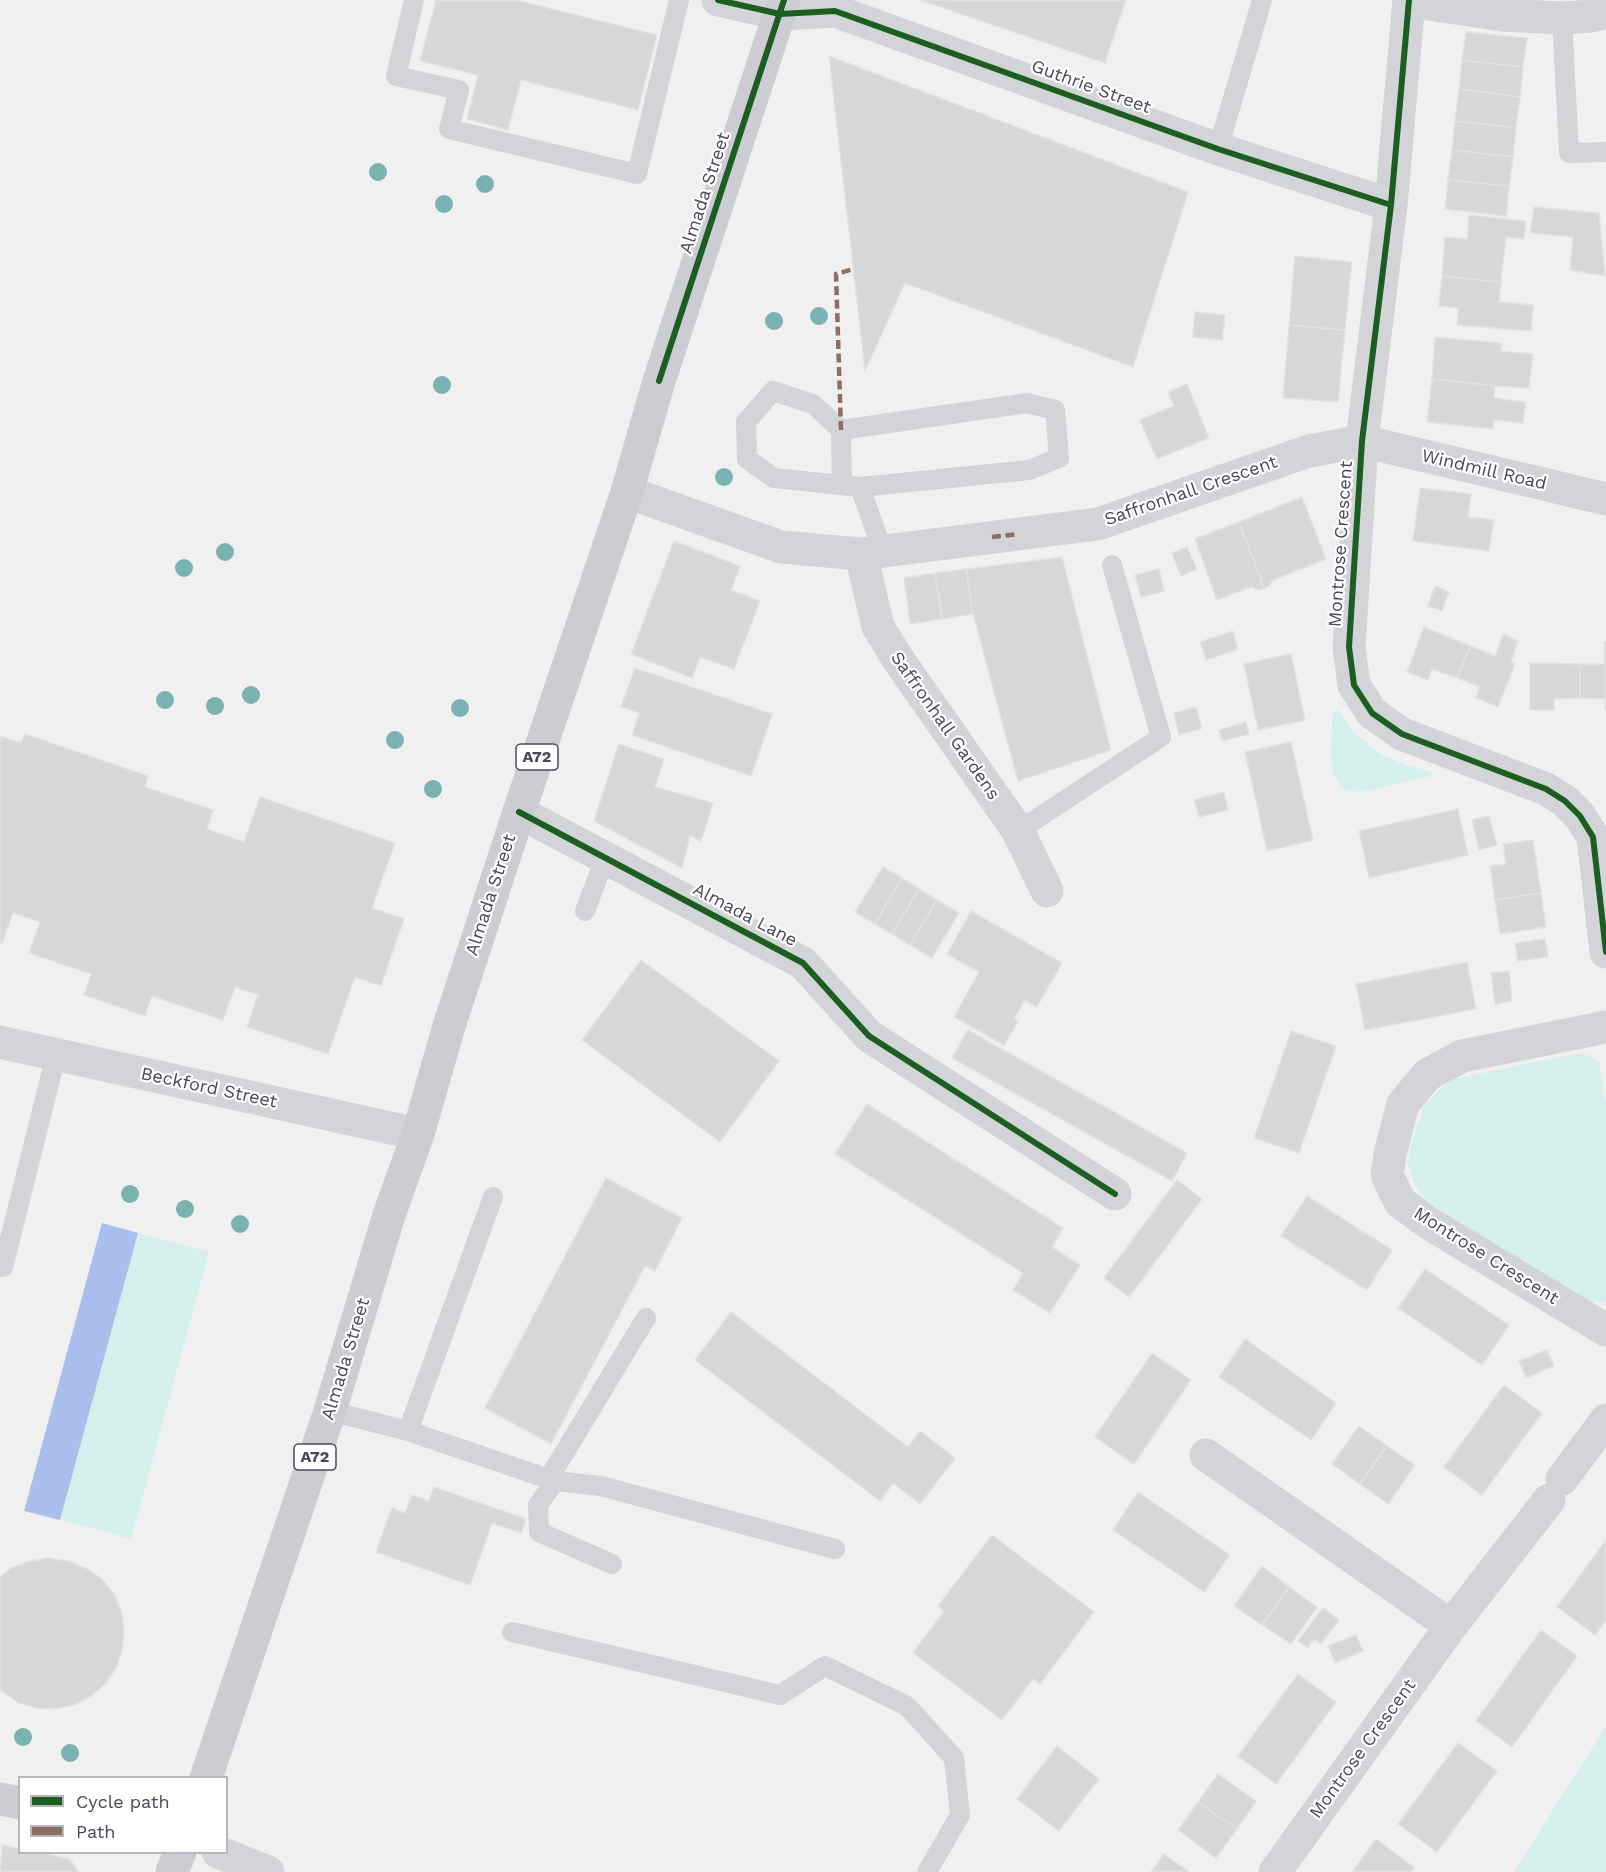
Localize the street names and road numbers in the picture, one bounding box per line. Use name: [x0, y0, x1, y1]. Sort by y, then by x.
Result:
street label: Guthrie Street: [1028, 55, 1154, 119]
street label: Almada Street: [675, 129, 735, 257]
street label: Windmill Road: [1419, 445, 1549, 495]
street label: Saffronhall Crescent: [1102, 451, 1280, 531]
street label: Montrose Crescent: [1324, 460, 1358, 628]
street label: Saffronhall Gardens: [886, 648, 1004, 804]
road number: A72: [516, 744, 558, 770]
street label: Almada Street: [461, 831, 521, 959]
street label: Almada Lane: [689, 879, 801, 951]
street label: Beckford Street: [139, 1063, 279, 1113]
street label: Montrose Crescent: [1410, 1203, 1562, 1309]
street label: Almada Street: [317, 1295, 375, 1423]
road number: A72: [294, 1444, 336, 1470]
street label: Montrose Crescent: [1305, 1675, 1421, 1823]

